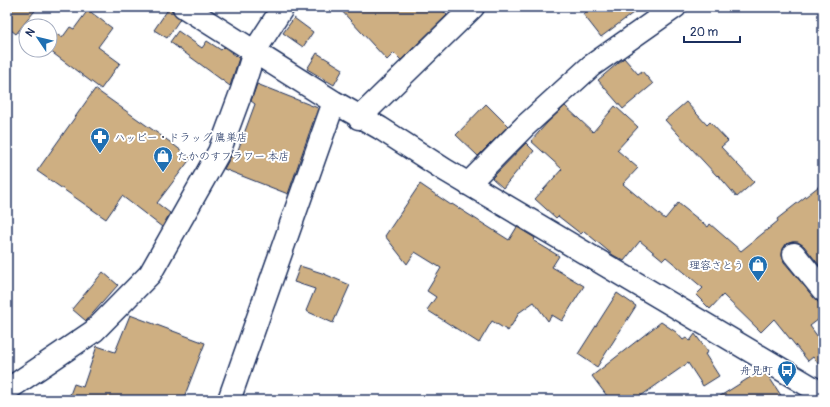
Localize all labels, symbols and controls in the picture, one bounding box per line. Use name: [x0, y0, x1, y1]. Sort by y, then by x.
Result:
north arrow: [18, 18, 58, 58]
scale bar: [684, 18, 740, 44]
text: N: [23, 25, 38, 39]
text: 20 m: [690, 25, 719, 40]
pharmacy icon: ハッピー・ドラッグ 鷹巣店: [89, 126, 111, 154]
place label: ハッピー・ドラッグ 鷹巣店: [114, 131, 248, 144]
shop icon: たかのすフラワー 本店: [152, 145, 174, 173]
place label: たかのすフラワー 本店: [177, 150, 289, 163]
shop icon: 理容さとう: [747, 254, 769, 282]
place label: 理容さとう: [689, 259, 744, 272]
bus stop icon: 舟見町: [776, 359, 798, 387]
place label: 舟見町: [740, 364, 773, 377]

